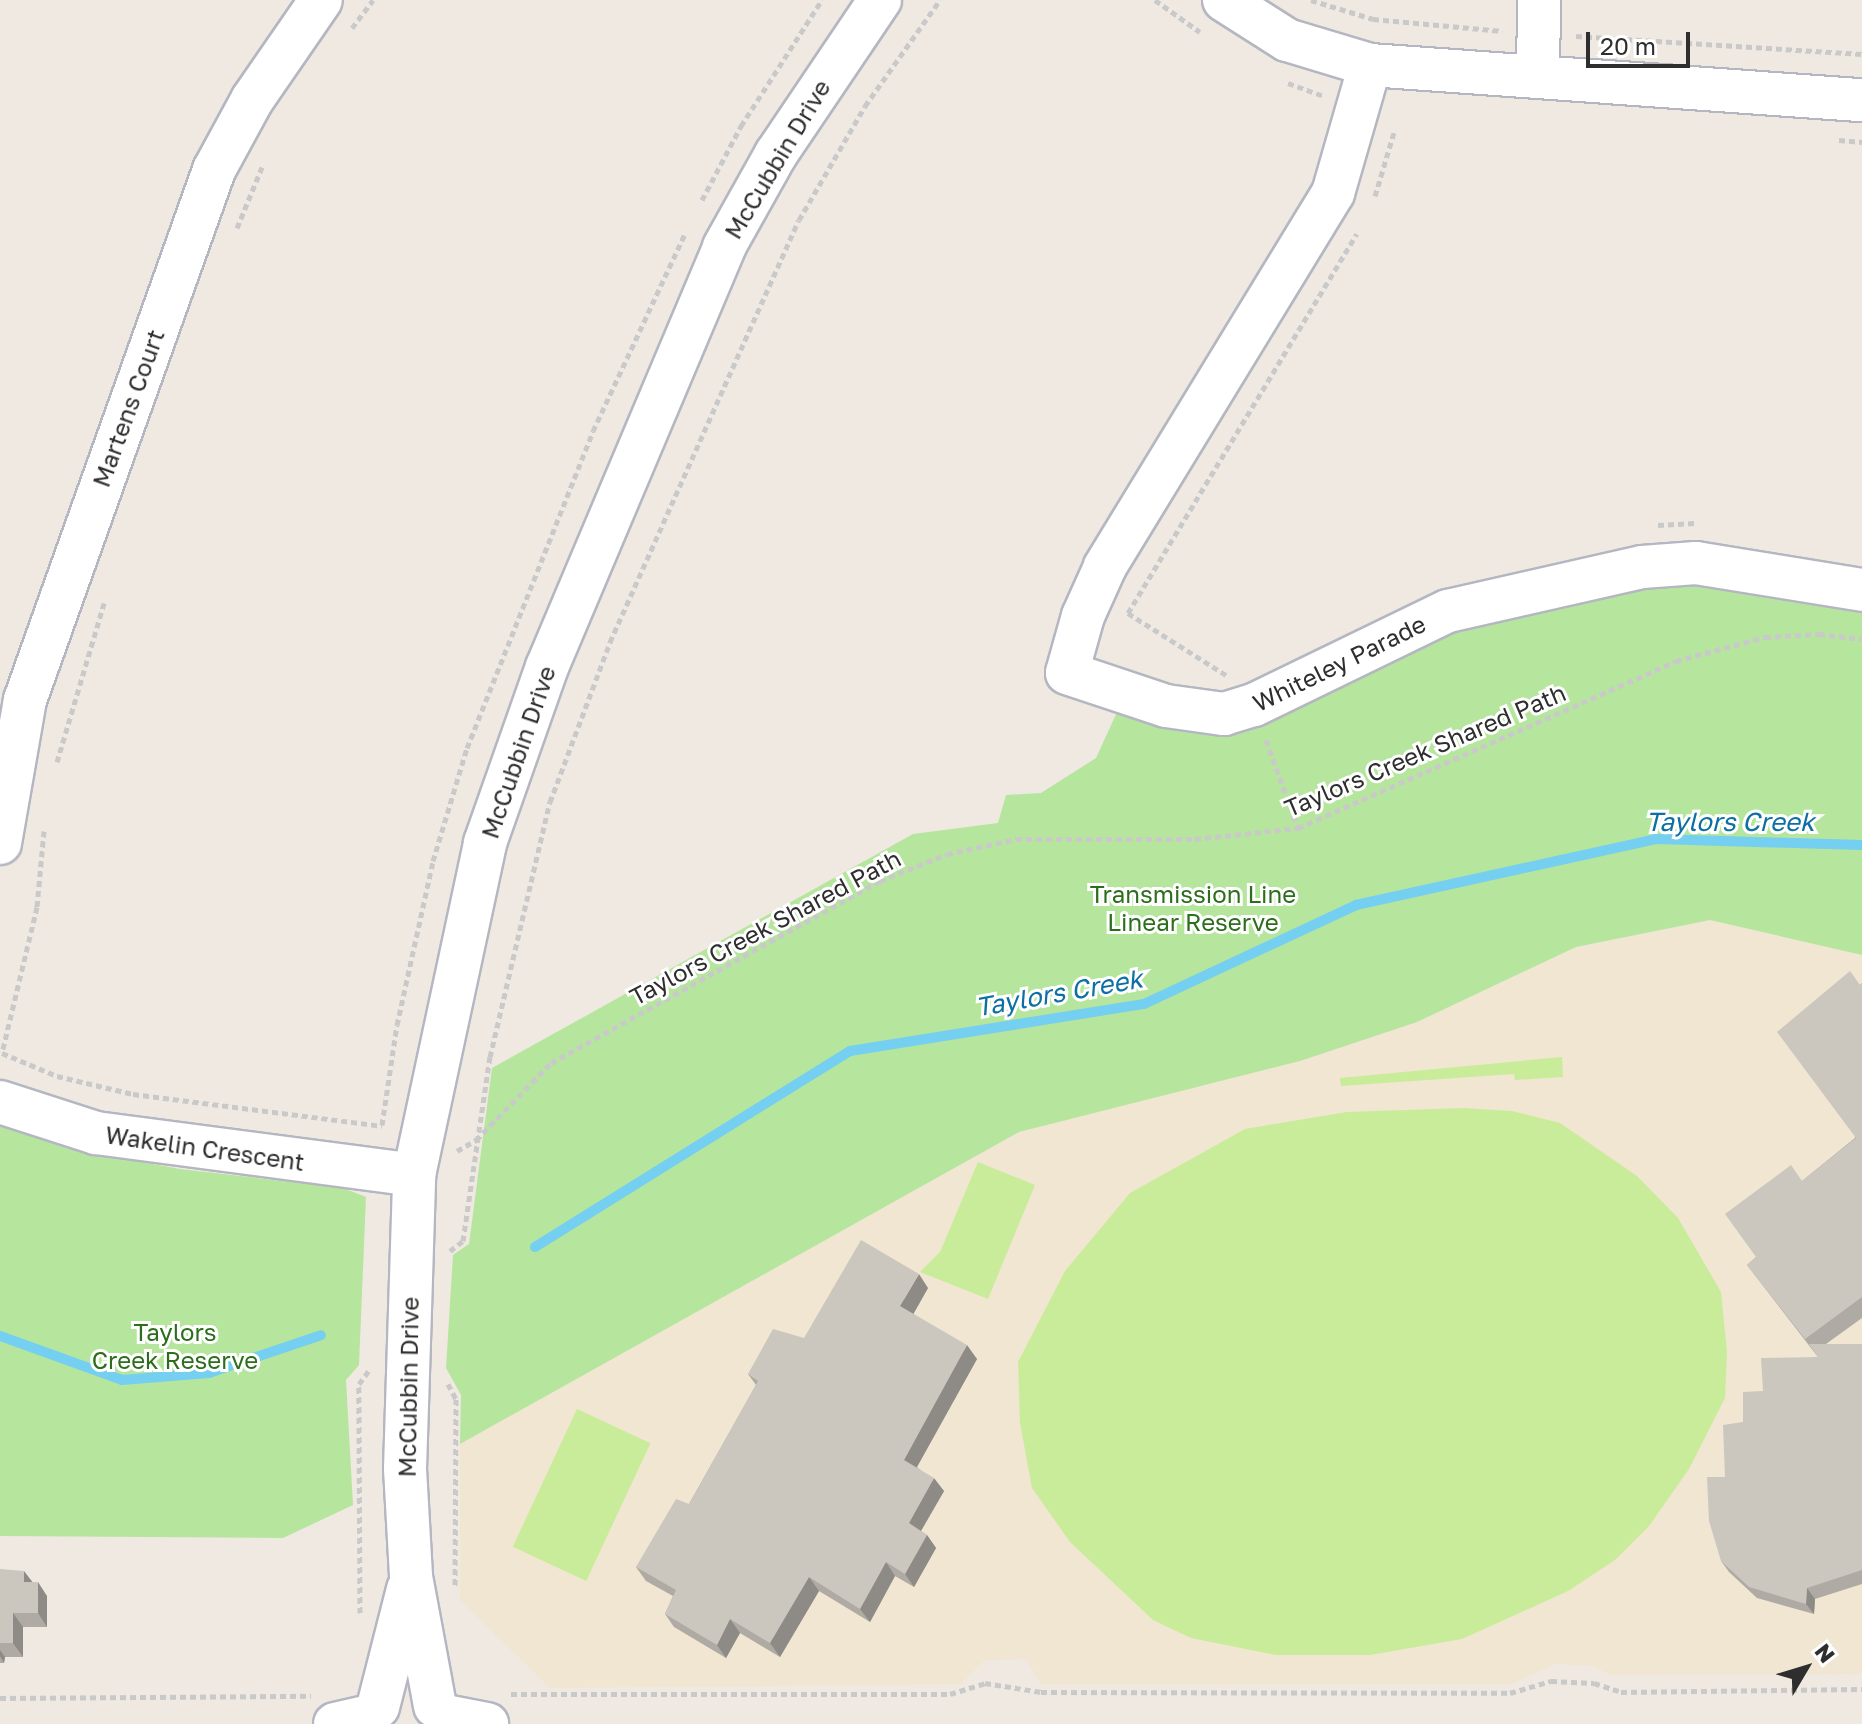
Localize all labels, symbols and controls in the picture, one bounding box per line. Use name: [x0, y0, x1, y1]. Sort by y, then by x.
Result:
scale bar: [1590, 16, 1694, 66]
text: 20 m: [1600, 31, 1656, 60]
street label: McCubbin Drive: [718, 74, 836, 244]
street label: Martens Court: [86, 325, 170, 491]
street label: Whiteley Parade: [1248, 609, 1430, 717]
street label: McCubbin Drive: [475, 662, 561, 842]
street label: Taylors Creek Shared Path: [1280, 678, 1570, 822]
water label: Taylors Creek: [1646, 806, 1814, 838]
street label: Taylors Creek Shared Path: [625, 843, 905, 1011]
park label: Transmission Line Linear Reserve: [1090, 880, 1296, 936]
water label: Taylors Creek: [973, 963, 1145, 1023]
street label: Wakelin Crescent: [104, 1120, 306, 1176]
street label: McCubbin Drive: [392, 1296, 424, 1478]
park label: Taylors Creek Reserve: [92, 1318, 258, 1374]
north arrow: [1766, 1628, 1846, 1708]
text: N: [1810, 1638, 1841, 1668]

